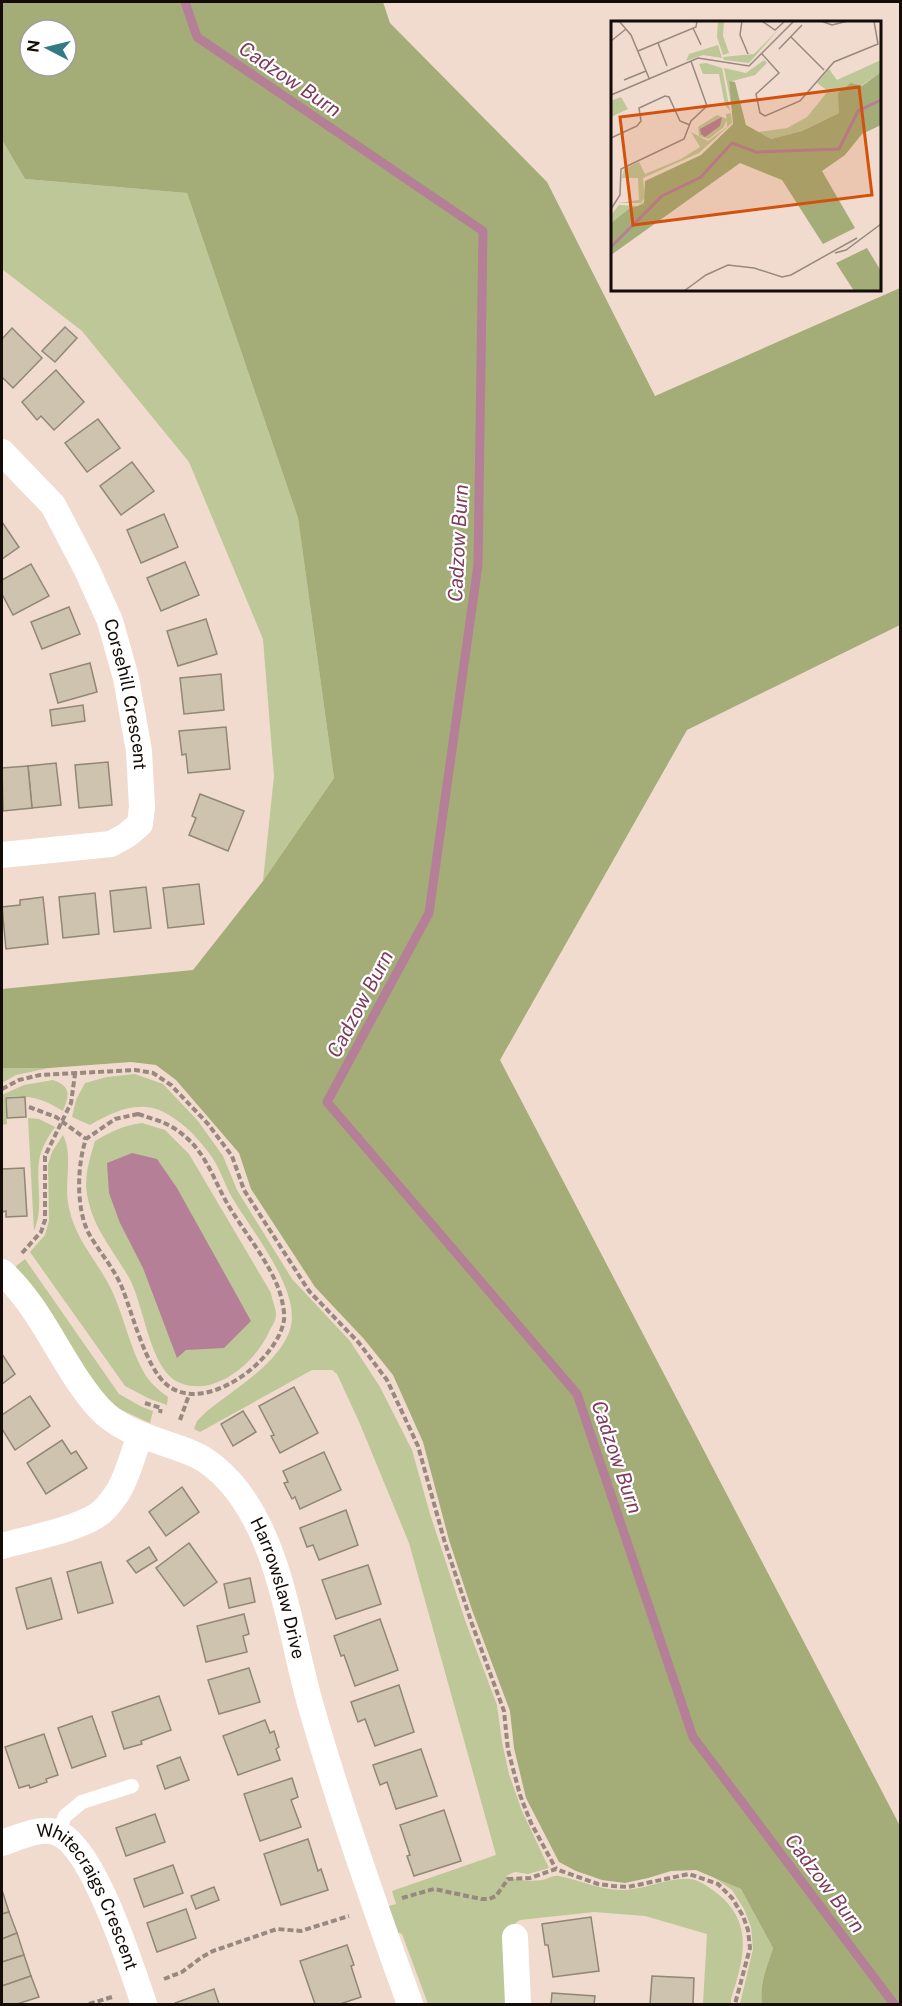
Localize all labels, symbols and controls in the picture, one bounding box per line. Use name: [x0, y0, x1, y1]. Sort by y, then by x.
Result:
north arrow: [18, 18, 78, 78]
inset map: [611, 21, 881, 291]
water label: Cadzow Burn: [234, 36, 346, 122]
text: N: [23, 39, 44, 54]
water label: Cadzow Burn: [443, 484, 473, 602]
street label: Corsehill Crescent: [100, 616, 151, 770]
water label: Cadzow Burn: [322, 946, 398, 1062]
water label: Cadzow Burn: [586, 1397, 648, 1517]
street label: Harrowslaw Drive: [246, 1514, 310, 1661]
street label: Whitecraigs Crescent: [36, 1820, 143, 1973]
water label: Cadzow Burn: [780, 1829, 870, 1937]

